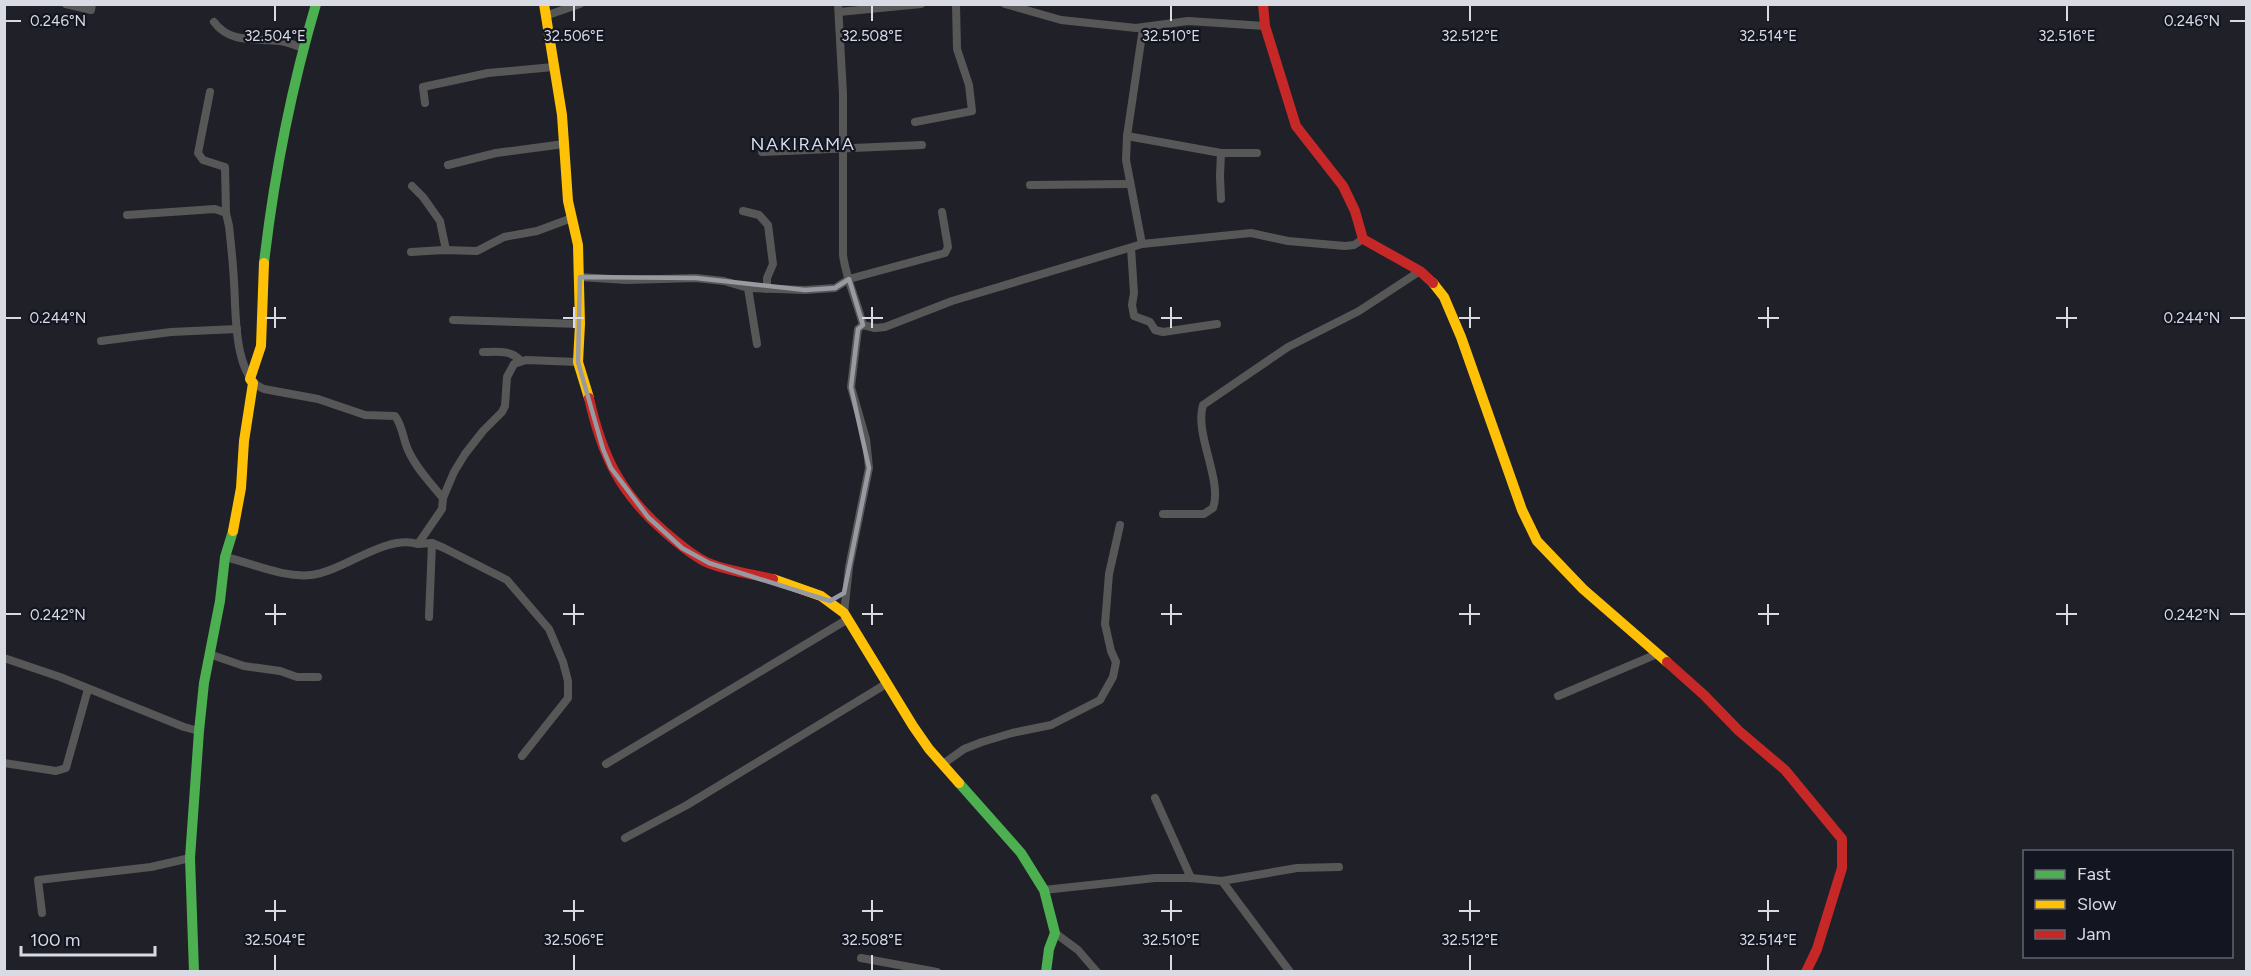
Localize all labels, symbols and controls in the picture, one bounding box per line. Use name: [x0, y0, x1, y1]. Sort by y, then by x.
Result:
text: 0.246°N: [30, 12, 86, 30]
text: 0.246°N: [2164, 12, 2220, 30]
text: 32.504°E: [244, 27, 306, 45]
text: 32.506°E: [544, 27, 604, 45]
text: 32.508°E: [841, 27, 903, 45]
text: 32.510°E: [1142, 27, 1200, 45]
text: 32.512°E: [1441, 27, 1499, 45]
text: 32.514°E: [1739, 27, 1797, 45]
text: 32.516°E: [2038, 27, 2096, 45]
district label: NAKIRAMA: [751, 133, 855, 155]
text: 0.244°N: [30, 309, 86, 327]
text: 0.244°N: [2164, 309, 2220, 327]
text: 0.242°N: [30, 606, 86, 624]
text: 0.242°N: [2164, 606, 2220, 624]
legend: [2023, 850, 2233, 958]
text: Fast: [2077, 863, 2111, 885]
text: Slow: [2077, 893, 2116, 915]
scale bar: [21, 919, 154, 957]
text: Jam: [2077, 923, 2111, 945]
text: 100 m: [30, 929, 80, 951]
text: 32.504°E: [244, 931, 306, 949]
text: 32.506°E: [544, 931, 604, 949]
text: 32.508°E: [841, 931, 903, 949]
text: 32.510°E: [1142, 931, 1200, 949]
text: 32.512°E: [1441, 931, 1499, 949]
text: 32.514°E: [1739, 931, 1797, 949]

